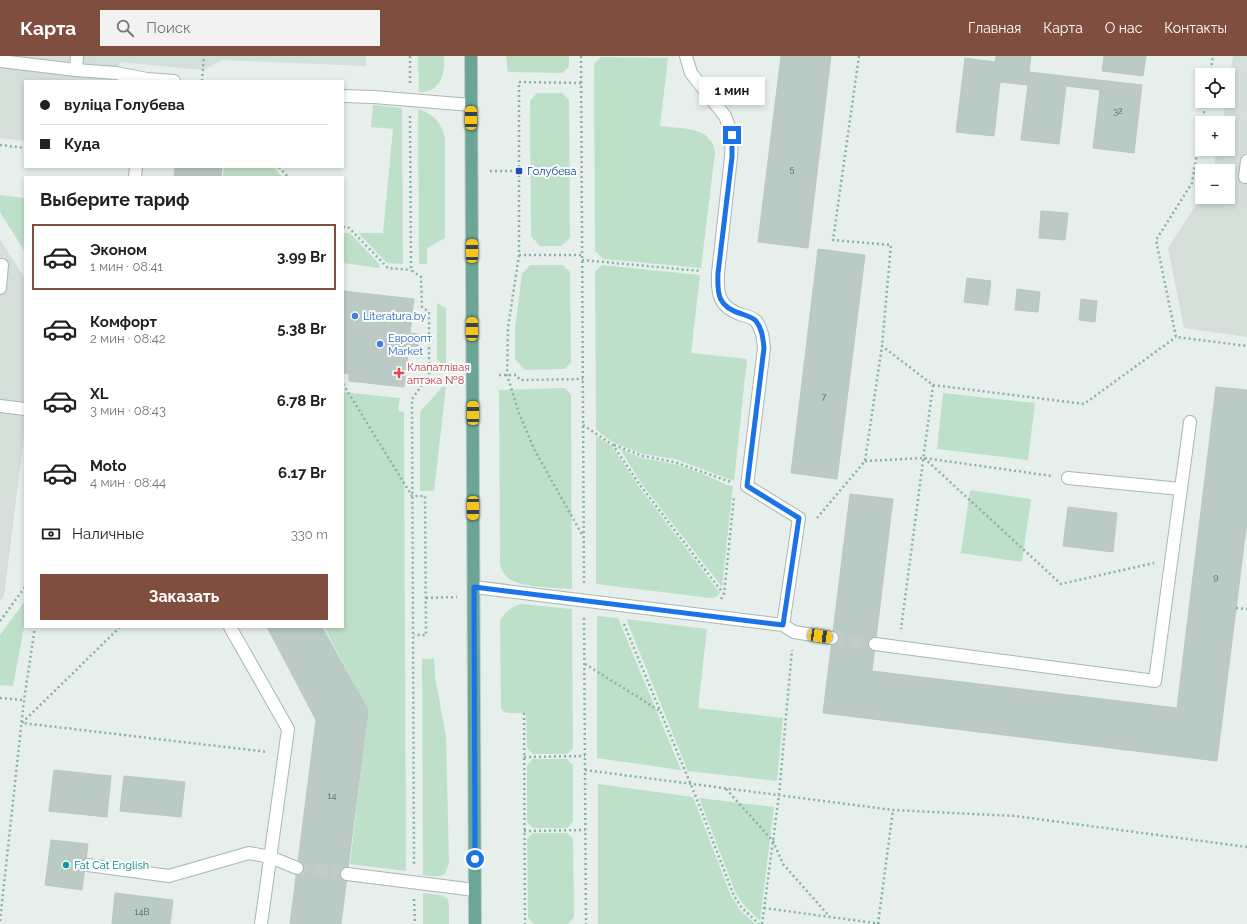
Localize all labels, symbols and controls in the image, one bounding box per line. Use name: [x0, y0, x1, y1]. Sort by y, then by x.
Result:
search box: [100, 10, 380, 46]
text: Карта: [20, 17, 76, 39]
icon: search: [114, 17, 136, 39]
text: Поиск: [146, 19, 191, 37]
text: Главная: [968, 20, 1021, 36]
text: Карта: [1043, 20, 1083, 36]
text: О нас: [1105, 20, 1142, 36]
text: Контакты: [1164, 20, 1227, 36]
map controls: [1195, 68, 1235, 204]
button: locate: [1195, 68, 1235, 108]
callout: 1 мин: [699, 77, 765, 105]
text: 1 мин: [715, 83, 749, 98]
text: вуліца Голубева: [64, 96, 185, 114]
car: [465, 106, 477, 130]
house number: 32: [1113, 106, 1123, 116]
button: +: [1195, 116, 1235, 156]
route end: [723, 126, 741, 144]
text: Куда: [64, 135, 100, 153]
house number: 5: [790, 164, 795, 174]
button: −: [1195, 164, 1235, 204]
place label: Голубева: [527, 165, 576, 178]
marker: Голубева: [514, 166, 524, 176]
text: Выберите тариф: [40, 189, 190, 210]
icon: car: [42, 239, 78, 275]
car: [466, 239, 478, 263]
text: Эконом: [90, 241, 147, 259]
text: 3.99 Br: [277, 248, 326, 266]
text: 1 мин · 08:41: [90, 259, 163, 274]
place label: Literatura.by: [363, 310, 426, 323]
icon: car: [42, 311, 78, 347]
marker: Literatura.by: [350, 311, 360, 321]
text: Комфорт: [90, 313, 157, 331]
car: [466, 317, 478, 341]
text: 5.38 Br: [277, 320, 326, 338]
text: 2 мин · 08:42: [90, 331, 166, 346]
place label: Евроопт Market: [388, 332, 433, 358]
marker: Евроопт Market: [375, 339, 385, 349]
place label: Клапатлівая аптэка №8: [407, 361, 470, 387]
marker: Клапатлівая аптэка №8: [394, 368, 404, 378]
icon: car: [42, 383, 78, 419]
text: XL: [90, 385, 108, 403]
text: 6.78 Br: [277, 392, 326, 410]
house number: 7: [822, 392, 827, 402]
car: [467, 401, 479, 425]
text: 3 мин · 08:43: [90, 403, 166, 418]
icon: car: [42, 455, 78, 491]
text: Moto: [90, 457, 127, 475]
text: 6.17 Br: [278, 464, 326, 482]
text: 4 мин · 08:44: [90, 475, 166, 490]
car: [467, 496, 479, 520]
icon: cash: [40, 523, 62, 545]
text: Наличные: [72, 525, 144, 543]
text: 330 m: [291, 527, 328, 542]
house number: 9: [1213, 572, 1219, 582]
button: Заказать: [40, 574, 328, 620]
car: [807, 628, 833, 644]
house number: 14: [328, 791, 336, 801]
route start: [466, 850, 484, 868]
place label: Fat Cat English: [74, 859, 149, 872]
marker: Fat Cat English: [61, 860, 71, 870]
house number: 14В: [135, 907, 149, 917]

